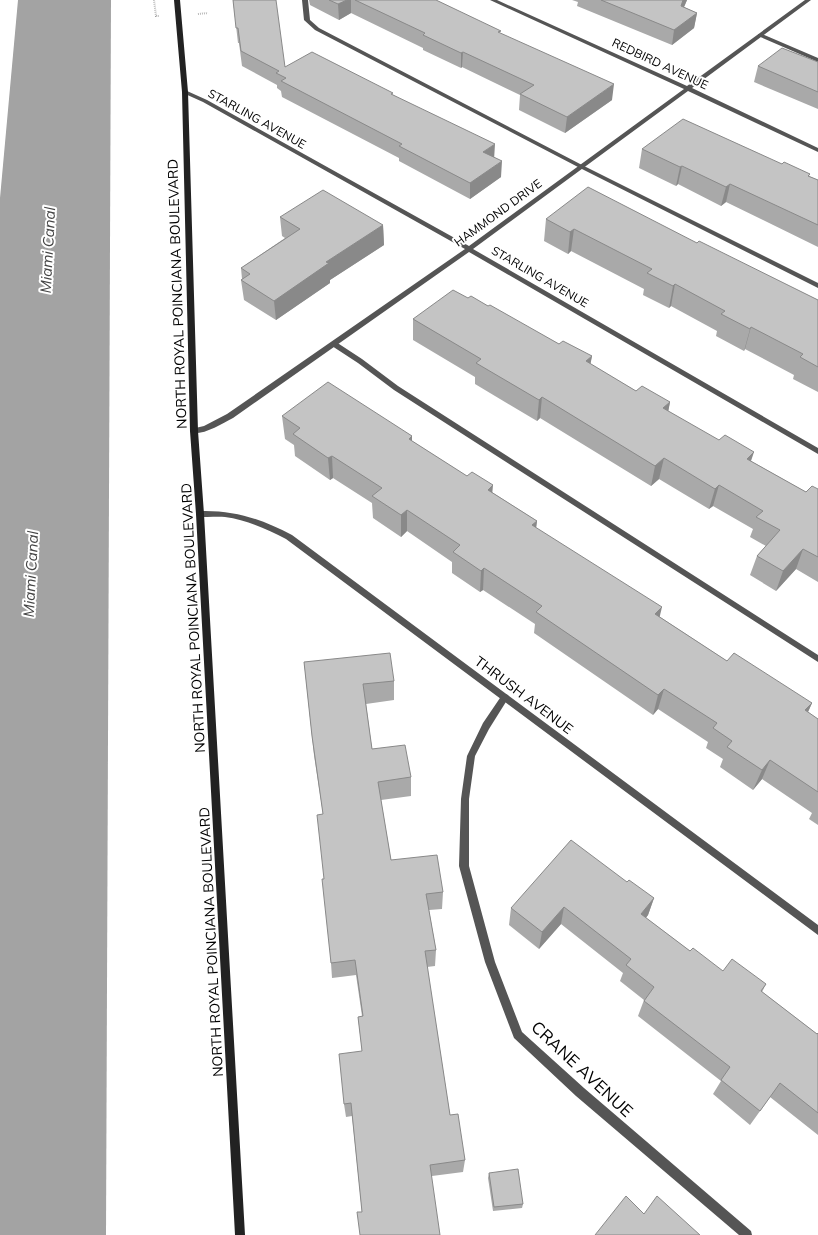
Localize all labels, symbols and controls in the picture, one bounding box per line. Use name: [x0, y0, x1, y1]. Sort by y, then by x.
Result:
street label: REDBIRD AVENUE: [610, 35, 711, 92]
street label: STARLING AVENUE: [206, 85, 309, 152]
street label: NORTH ROYAL POINCIANA BOULEVARD: [163, 159, 191, 429]
street label: HAMMOND DRIVE: [451, 176, 544, 249]
water label: Miami Canal: [36, 206, 59, 294]
street label: STARLING AVENUE: [489, 243, 591, 310]
street label: NORTH ROYAL POINCIANA BOULEVARD: [177, 483, 209, 753]
water label: Miami Canal: [19, 530, 42, 618]
street label: THRUSH AVENUE: [471, 652, 577, 738]
street label: NORTH ROYAL POINCIANA BOULEVARD: [195, 807, 227, 1077]
street label: CRANE AVENUE: [527, 1016, 638, 1121]

